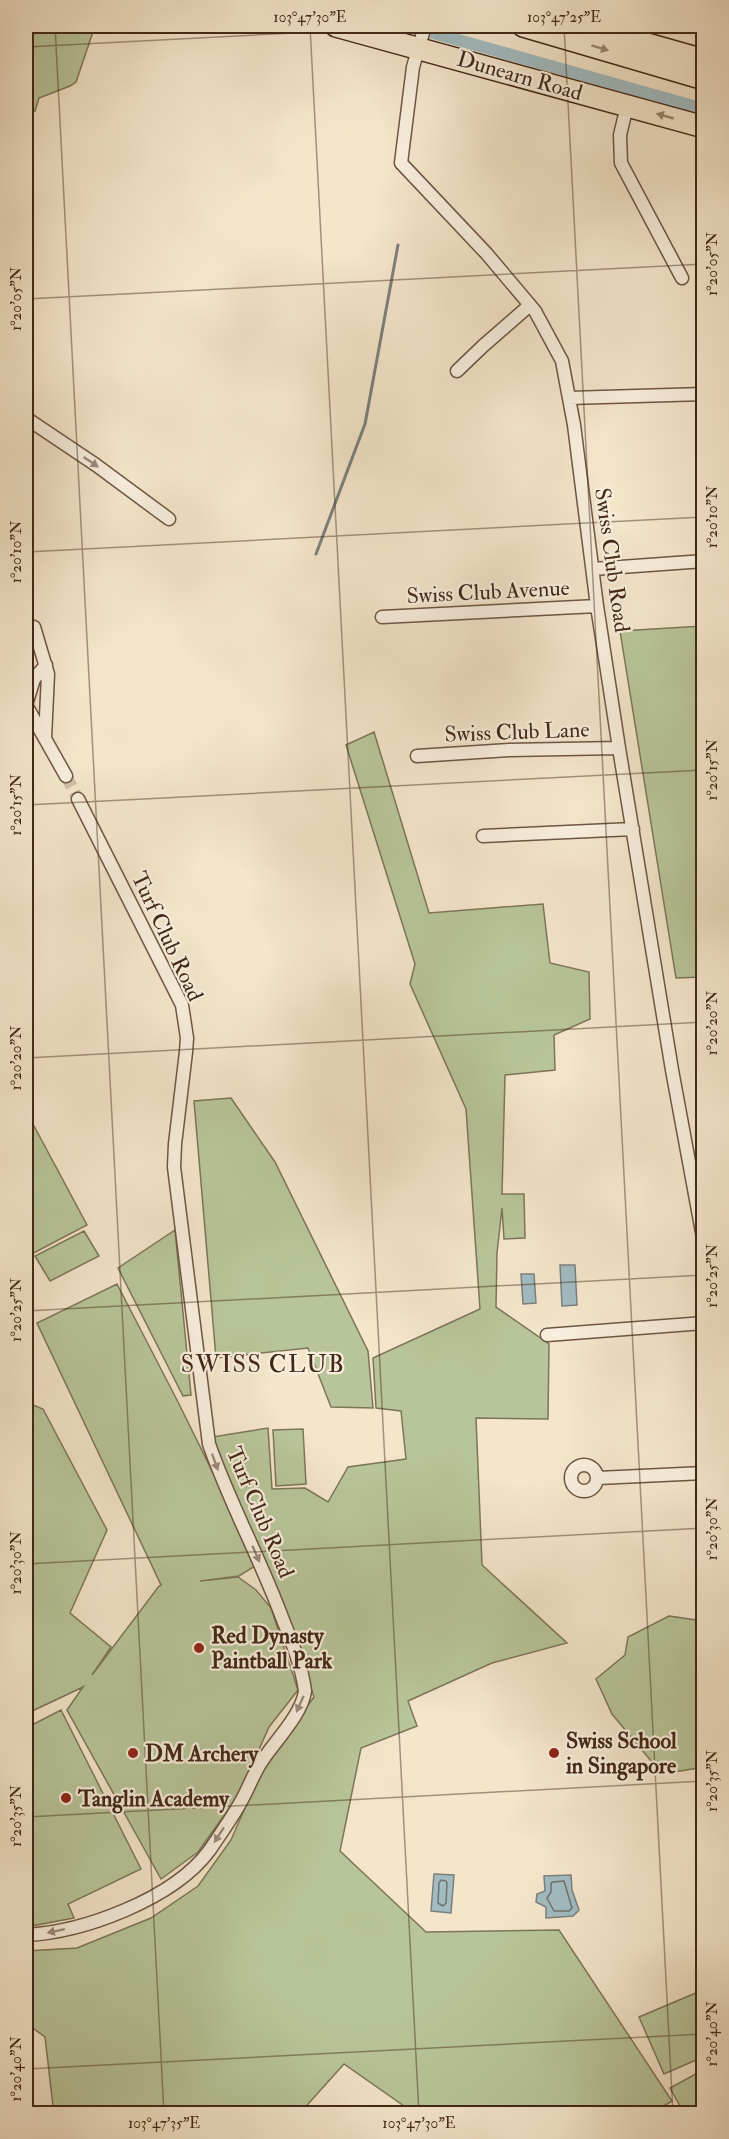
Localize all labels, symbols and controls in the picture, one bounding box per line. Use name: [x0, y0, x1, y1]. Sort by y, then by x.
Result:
text: 103°47'30"E: [273, 8, 347, 27]
text: 103°47'25"E: [527, 8, 601, 27]
one-way arrow: [591, 44, 609, 53]
street label: Dunearn Road: [454, 45, 586, 107]
one-way arrow: [656, 111, 674, 121]
text: 1°20'05"N: [703, 231, 722, 296]
text: 1°20'05"N: [7, 266, 26, 331]
one-way arrow: [83, 456, 99, 468]
text: 1°20'10"N: [703, 485, 722, 548]
street label: Swiss Club Road: [588, 486, 636, 634]
text: 1°20'10"N: [7, 520, 26, 583]
street label: Swiss Club Avenue: [406, 574, 570, 610]
street label: Swiss Club Lane: [444, 715, 590, 749]
text: 1°20'15"N: [703, 739, 722, 801]
text: 1°20'15"N: [7, 774, 26, 836]
street label: Turf Club Road: [125, 867, 209, 1006]
text: 1°20'20"N: [703, 990, 722, 1056]
text: 1°20'20"N: [7, 1025, 26, 1091]
text: 1°20'25"N: [703, 1243, 722, 1308]
text: 1°20'25"N: [7, 1277, 26, 1342]
district label: SWISS CLUB: [181, 1349, 345, 1380]
street label: Turf Club Road: [220, 1443, 300, 1582]
one-way arrow: [211, 1453, 221, 1471]
text: 1°20'30"N: [703, 1497, 722, 1561]
text: 1°20'30"N: [7, 1531, 26, 1595]
one-way arrow: [251, 1546, 260, 1563]
place label: Red Dynasty Paintball Park: [211, 1622, 333, 1675]
marker: Red Dynasty Paintball Park: [192, 1641, 206, 1655]
one-way arrow: [295, 1696, 305, 1714]
place label: Swiss School in Singapore: [565, 1727, 677, 1781]
place label: DM Archery: [145, 1740, 259, 1769]
marker: DM Archery: [126, 1746, 140, 1760]
marker: Swiss School in Singapore: [547, 1746, 561, 1760]
text: 1°20'35"N: [703, 1749, 722, 1812]
text: 1°20'35"N: [7, 1784, 26, 1847]
place label: Tanglin Academy: [77, 1785, 230, 1814]
marker: Tanglin Academy: [59, 1791, 73, 1805]
one-way arrow: [214, 1827, 225, 1843]
one-way arrow: [46, 1927, 65, 1936]
text: 1°20'40"N: [703, 2001, 722, 2067]
text: 1°20'40"N: [7, 2036, 26, 2102]
text: 103°47'35"E: [128, 2114, 200, 2133]
text: 103°47'30"E: [382, 2114, 456, 2133]

